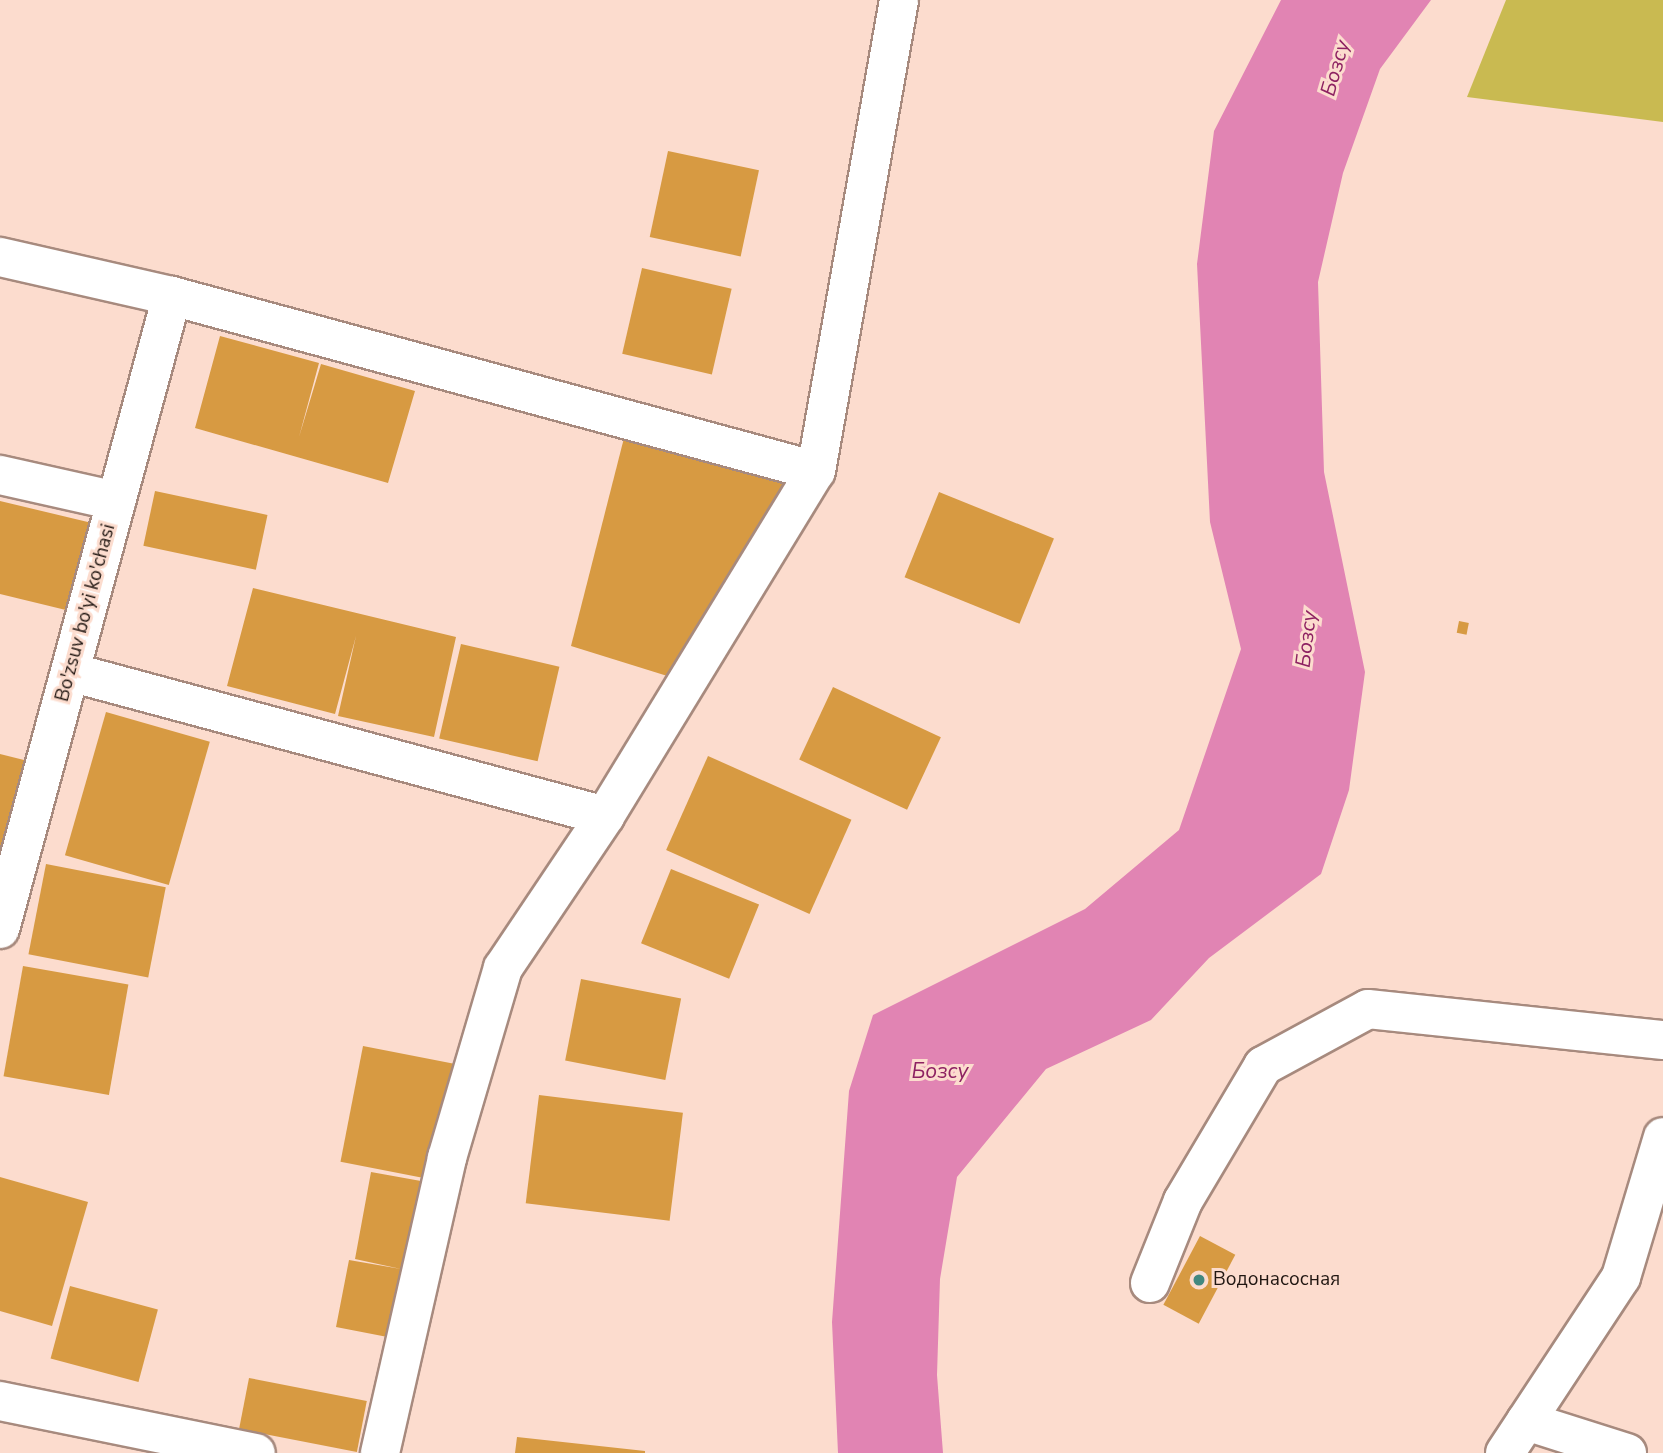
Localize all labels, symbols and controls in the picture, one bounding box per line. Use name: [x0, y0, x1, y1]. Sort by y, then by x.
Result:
water label: Бозсу: [1315, 37, 1355, 99]
street label: Bo'zsuv bo'yi ko'chasi: [51, 522, 121, 704]
water label: Бозсу: [1290, 609, 1322, 669]
water label: Бозсу: [911, 1058, 969, 1084]
place label: Водонасосная: [1213, 1269, 1340, 1291]
marker: Водонасосная: [1191, 1272, 1207, 1288]

